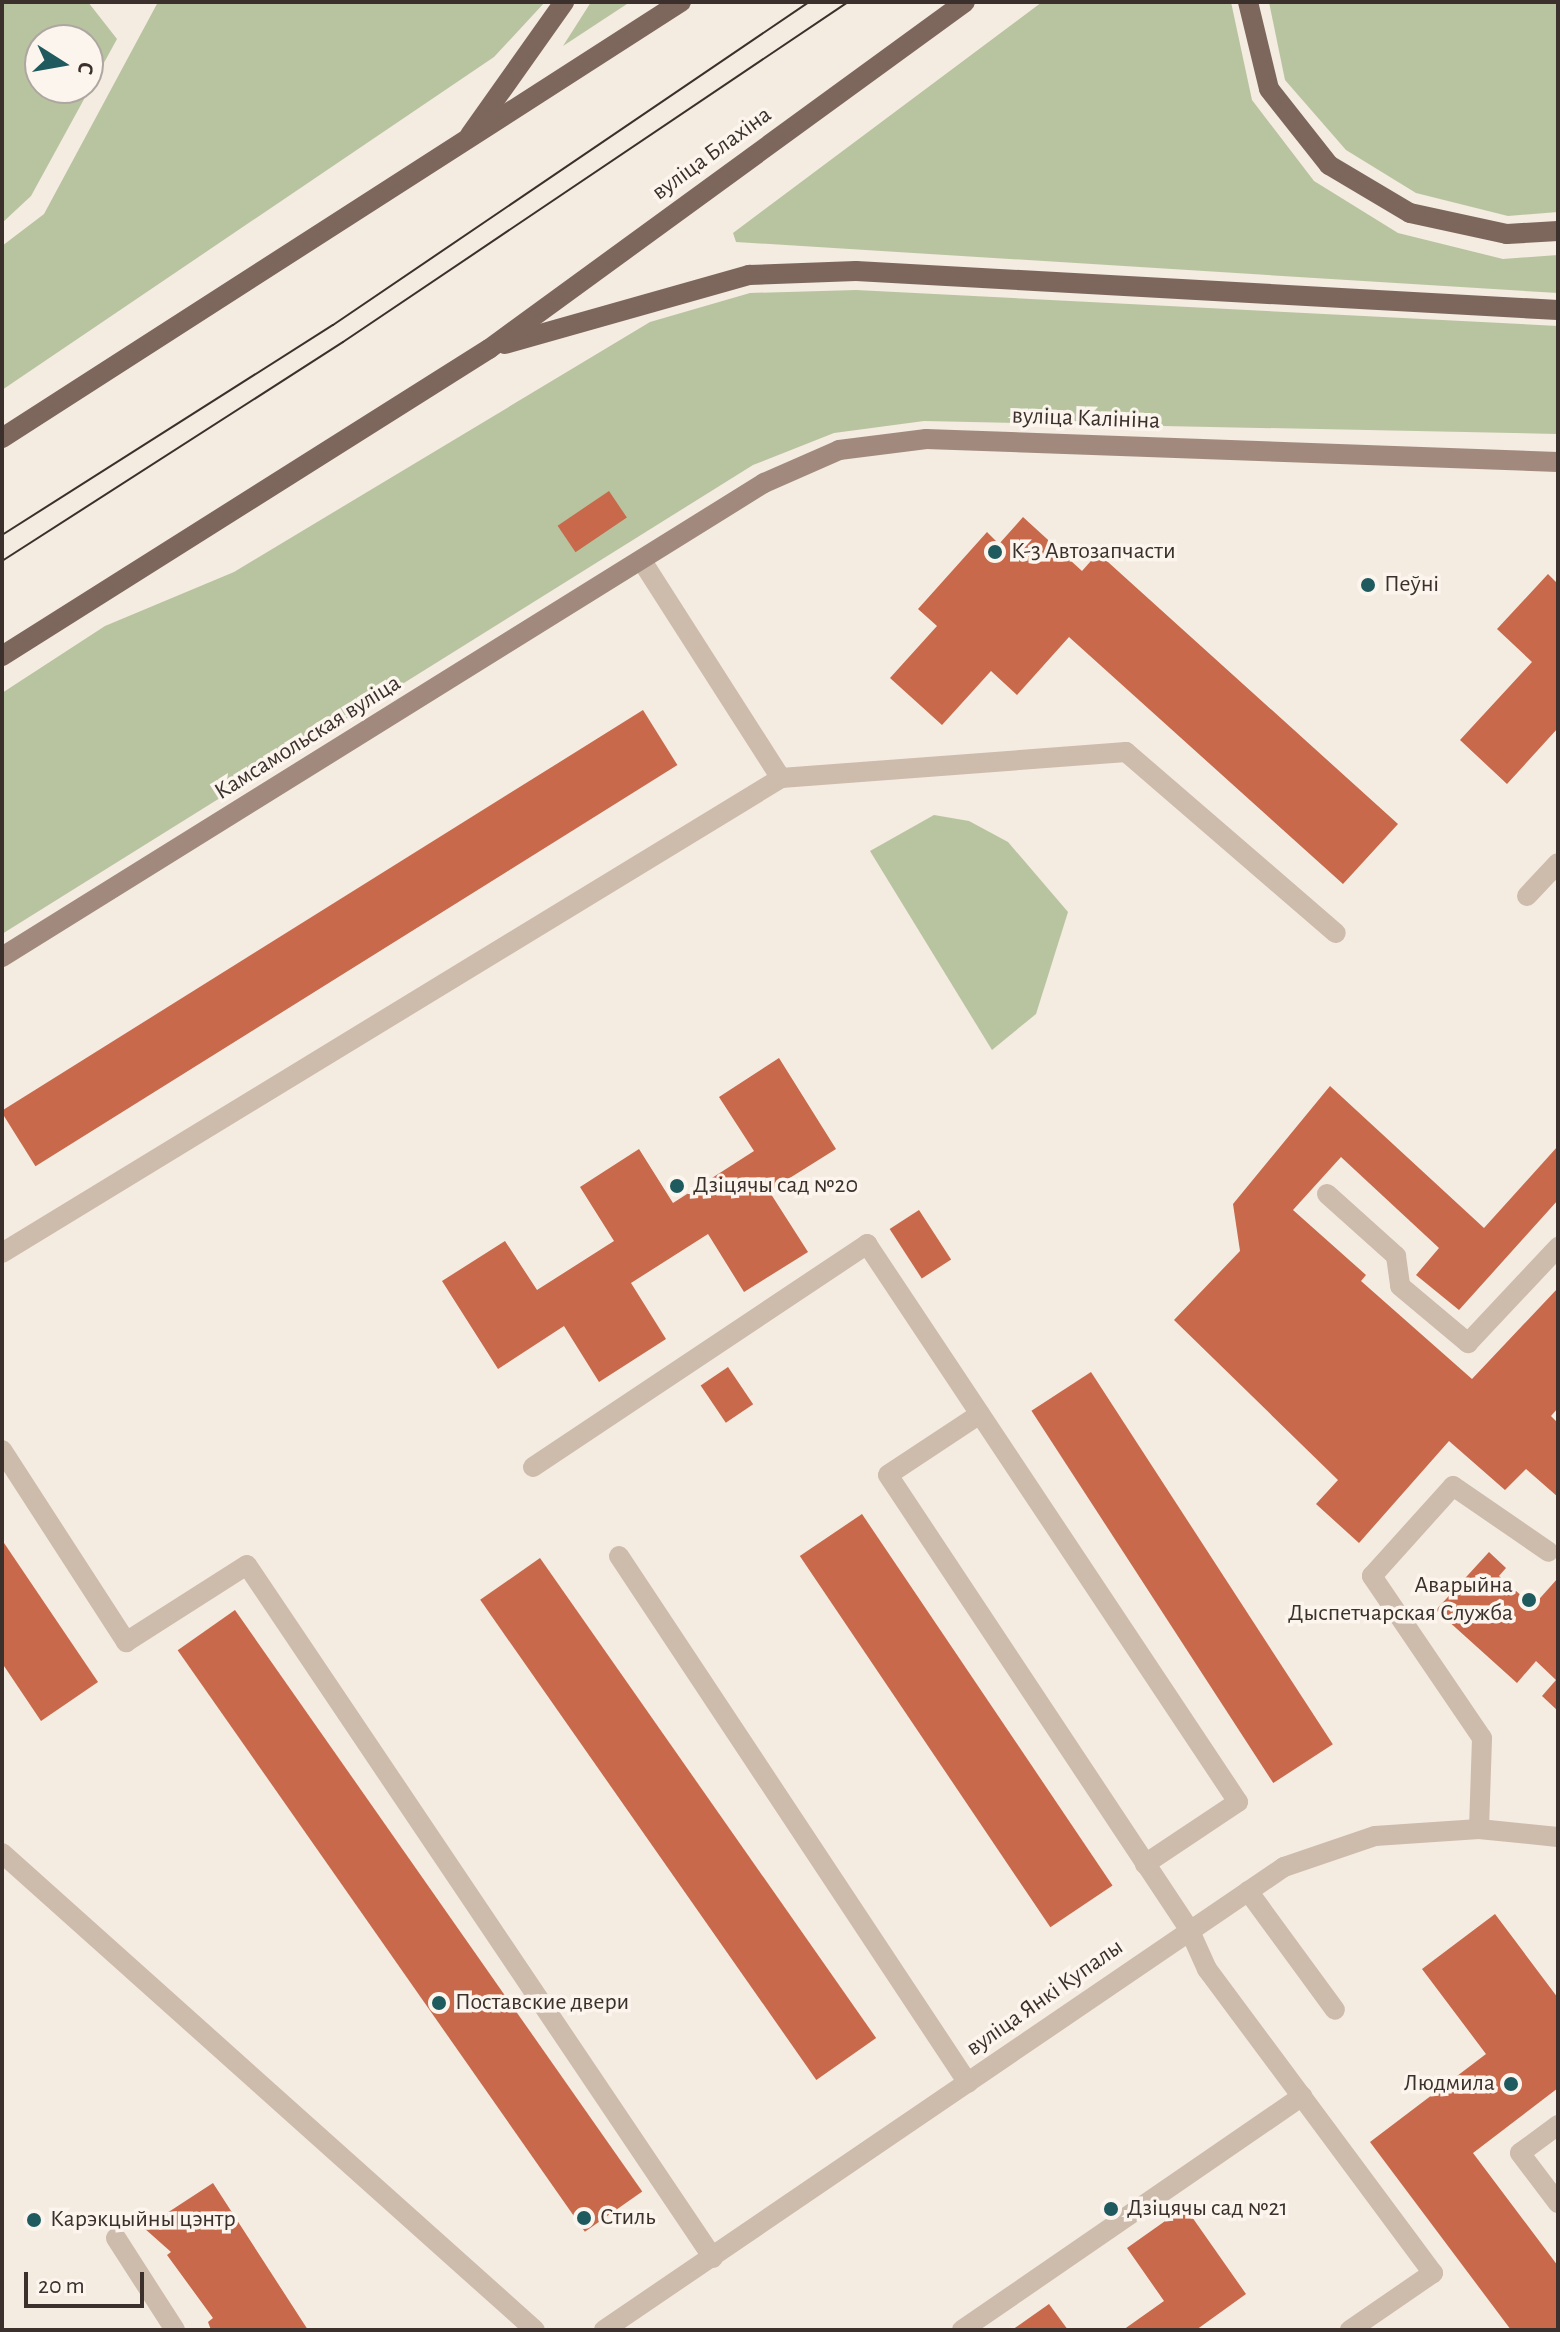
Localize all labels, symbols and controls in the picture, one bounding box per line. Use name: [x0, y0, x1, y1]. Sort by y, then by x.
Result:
north arrow: [24, 24, 104, 104]
text: С: [74, 60, 98, 76]
street label: вуліца Блахіна: [647, 101, 777, 207]
street label: вуліца Калініна: [1011, 402, 1161, 436]
place label: К-3 Автозапчасти: [1011, 538, 1176, 566]
marker: К-3 Автозапчасти: [986, 543, 1004, 561]
place label: Пеўні: [1384, 571, 1439, 599]
marker: Пеўні: [1359, 576, 1377, 594]
street label: Камсамольская вуліца: [210, 669, 406, 807]
place label: Дзіцячы сад №20: [693, 1172, 858, 1200]
marker: Дзіцячы сад №20: [668, 1177, 686, 1195]
place label: Аварыйна Дыспетчарская Служба: [1288, 1572, 1513, 1628]
marker: Аварыйна Дыспетчарская Служба: [1520, 1591, 1538, 1609]
street label: вуліца Янкі Купалы: [961, 1933, 1129, 2063]
place label: Поставские двери: [455, 1989, 629, 2017]
marker: Поставские двери: [430, 1994, 448, 2012]
place label: Людмила: [1404, 2070, 1495, 2098]
marker: Людмила: [1502, 2075, 1520, 2093]
place label: Дзіцячы сад №21: [1127, 2195, 1288, 2223]
marker: Дзіцячы сад №21: [1102, 2200, 1120, 2218]
place label: Стиль: [600, 2204, 656, 2232]
place label: Карэкцыйны цэнтр: [50, 2206, 236, 2234]
marker: Стиль: [575, 2209, 593, 2227]
marker: Карэкцыйны цэнтр: [25, 2211, 43, 2229]
scale bar: [28, 2256, 148, 2306]
text: 20 m: [38, 2274, 85, 2298]

